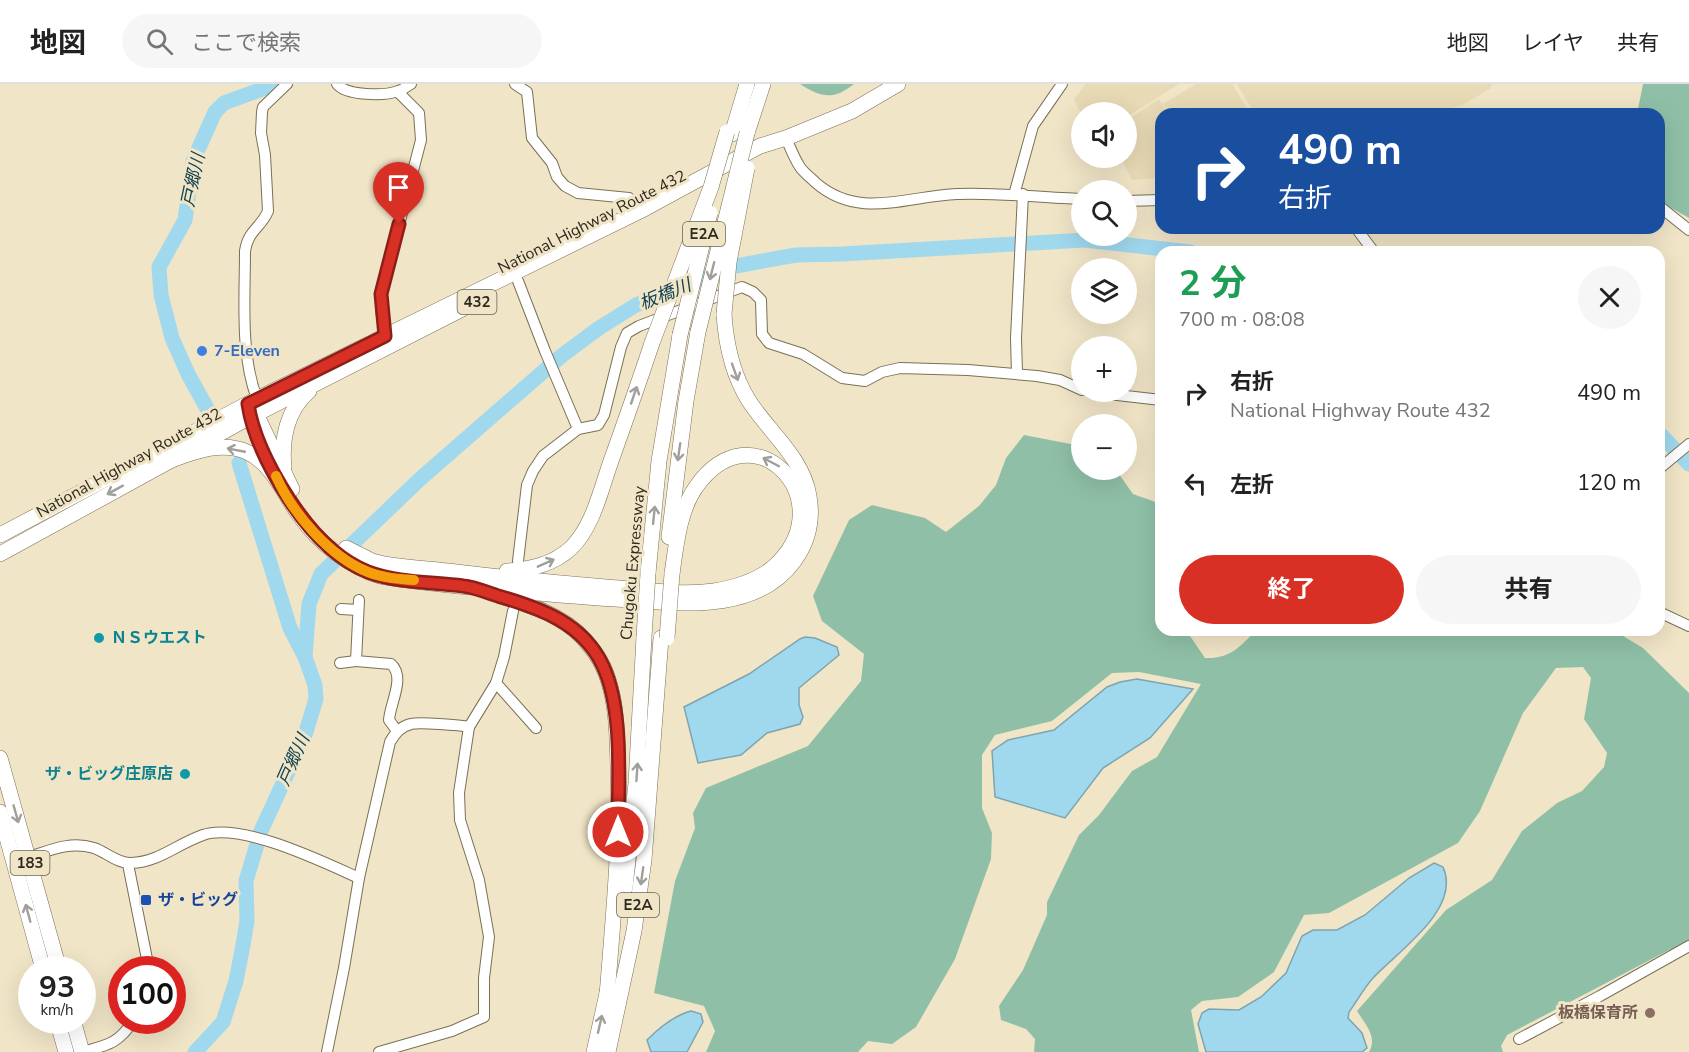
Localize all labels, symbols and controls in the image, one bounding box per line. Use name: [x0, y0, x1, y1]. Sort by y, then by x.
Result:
search box: [122, 14, 542, 68]
text: 地図: [30, 24, 86, 62]
icon: search: [143, 25, 176, 58]
text: ここで検索: [191, 28, 301, 58]
text: 地図: [1447, 29, 1489, 57]
text: レイヤ: [1522, 29, 1584, 57]
text: 共有: [1617, 29, 1659, 57]
map controls: [1071, 102, 1137, 480]
button: sound: [1071, 102, 1137, 168]
text: 490 m: [1278, 122, 1402, 179]
icon: right: [1179, 132, 1257, 210]
water label: 戸郷川: [176, 149, 211, 209]
pin: [373, 162, 424, 224]
street label: National Highway Route 432: [494, 165, 690, 279]
icon: arrive: [382, 171, 415, 204]
button: search: [1071, 180, 1137, 246]
text: 右折: [1278, 180, 1332, 217]
road number: E2A: [683, 222, 725, 246]
button: layers: [1071, 258, 1137, 324]
text: 2 分: [1179, 259, 1246, 308]
one-way arrow: [705, 261, 717, 280]
button: close: [1578, 266, 1641, 329]
water label: 板橋川: [635, 272, 696, 315]
road number: 432: [458, 290, 496, 314]
text: 700 m · 08:08: [1179, 306, 1305, 333]
button: +: [1071, 336, 1137, 402]
place label: 7-Eleven: [214, 340, 280, 362]
marker: 7-Eleven: [195, 344, 209, 358]
one-way arrow: [730, 362, 741, 380]
text: 右折: [1230, 367, 1274, 397]
icon: right: [1179, 377, 1212, 410]
text: 490 m: [1577, 378, 1641, 408]
one-way arrow: [629, 386, 640, 405]
text: National Highway Route 432: [1230, 397, 1491, 424]
street label: National Highway Route 432: [32, 403, 226, 523]
button: −: [1071, 414, 1137, 480]
one-way arrow: [673, 441, 684, 461]
one-way arrow: [226, 444, 246, 455]
one-way arrow: [763, 456, 780, 468]
icon: left: [1179, 467, 1212, 500]
text: 120 m: [1577, 468, 1641, 498]
text: 左折: [1230, 470, 1274, 500]
one-way arrow: [107, 484, 124, 496]
street label: Chugoku Expressway: [615, 484, 651, 641]
one-way arrow: [649, 505, 660, 525]
button: 終了: [1179, 555, 1404, 624]
button: 共有: [1416, 555, 1641, 624]
one-way arrow: [536, 556, 554, 568]
place label: ＮＳウエスト: [111, 627, 207, 649]
marker: ＮＳウエスト: [92, 631, 106, 645]
water label: 戸郷川: [271, 729, 316, 790]
place label: ザ・ビッグ庄原店: [45, 763, 173, 785]
one-way arrow: [631, 763, 642, 783]
marker: ザ・ビッグ庄原店: [178, 767, 192, 781]
position arrow: [586, 800, 650, 864]
one-way arrow: [11, 804, 22, 823]
road number: 183: [10, 851, 50, 875]
one-way arrow: [636, 866, 647, 886]
place label: ザ・ビッグ: [158, 889, 238, 911]
marker: ザ・ビッグ: [139, 893, 153, 907]
road number: E2A: [617, 893, 659, 917]
one-way arrow: [21, 903, 33, 922]
speed limit sign: 100: [108, 956, 186, 1034]
text: 93: [39, 967, 75, 1008]
text: km/h: [40, 1000, 74, 1020]
place label: 板橋保育所: [1558, 1002, 1638, 1024]
marker: 板橋保育所: [1643, 1006, 1657, 1020]
one-way arrow: [595, 1015, 607, 1034]

